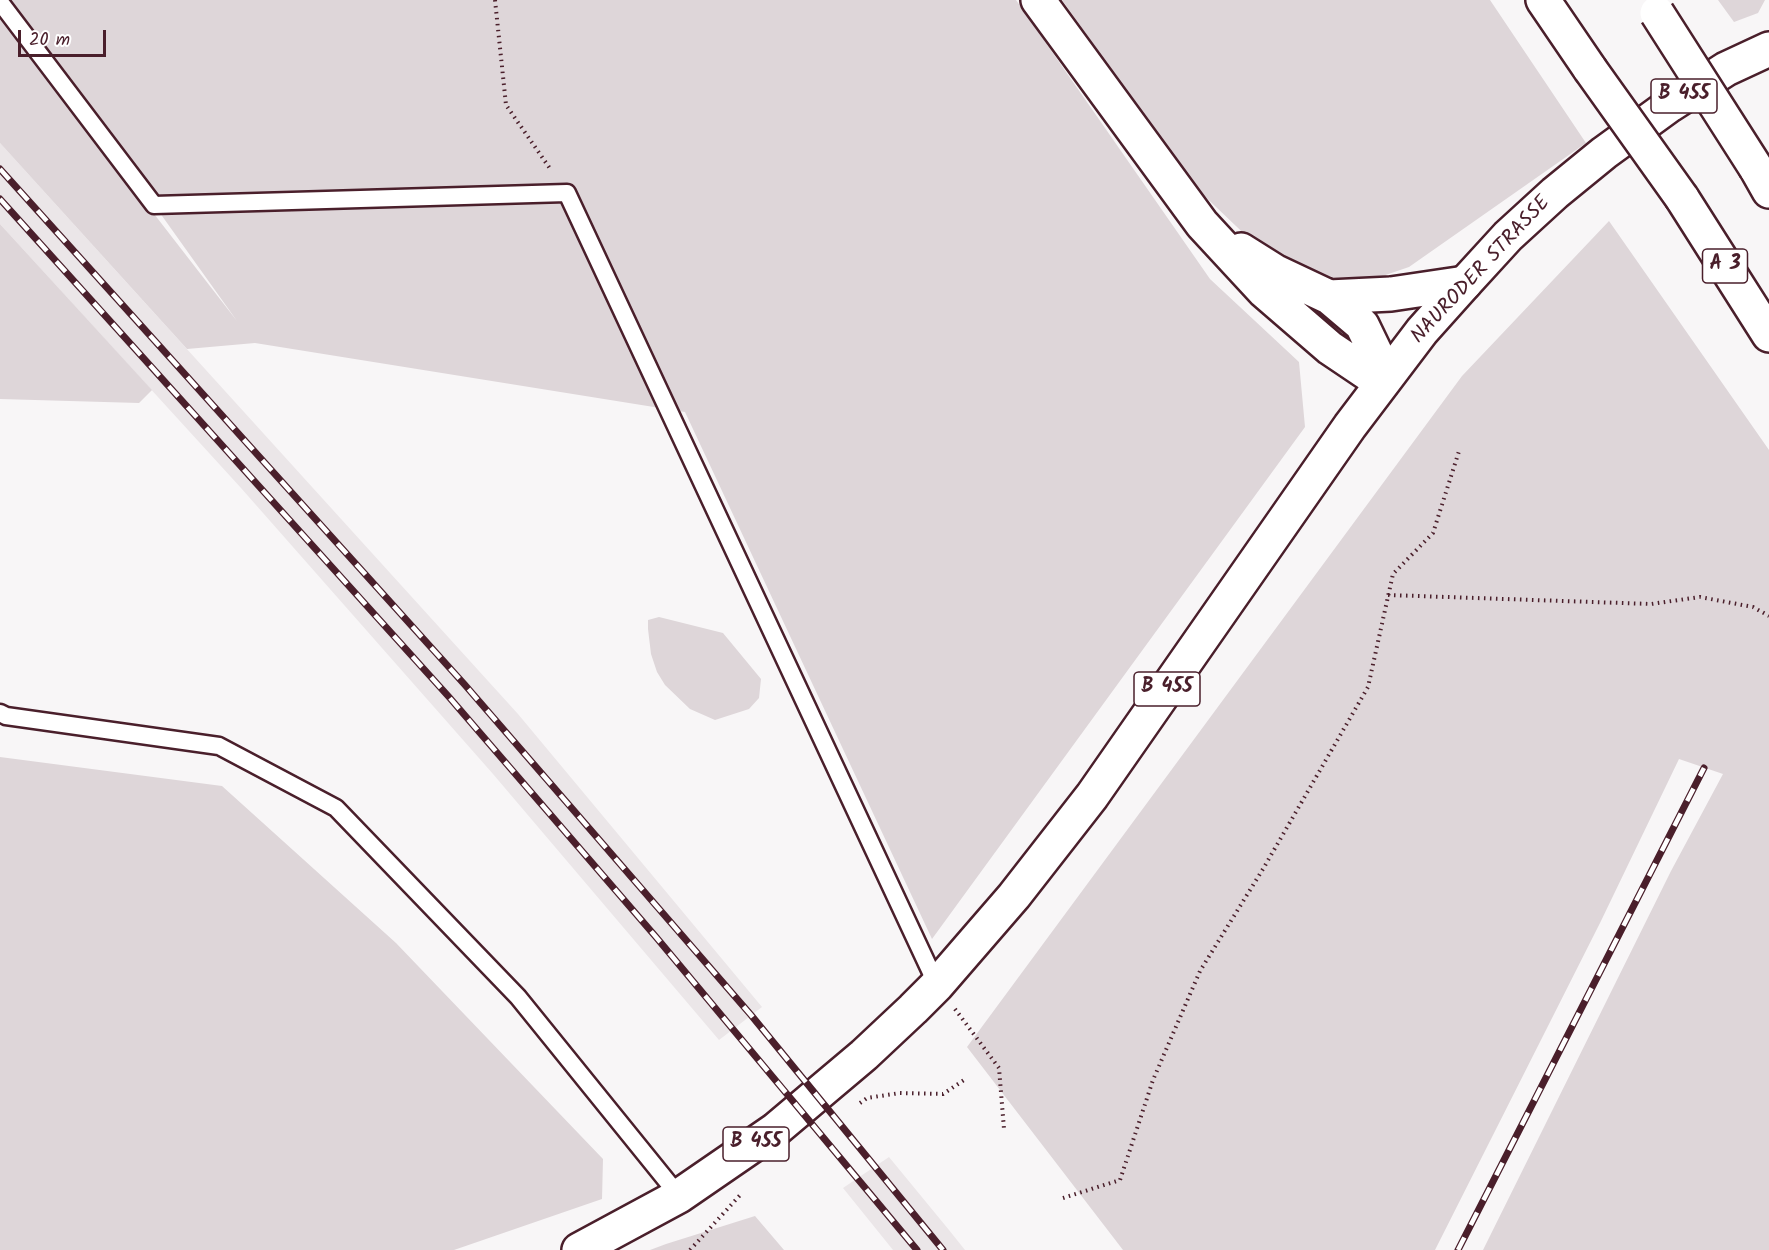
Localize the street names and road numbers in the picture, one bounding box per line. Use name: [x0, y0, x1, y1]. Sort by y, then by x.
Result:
road number: B 455: [1651, 79, 1717, 113]
street label: NAURODER STRASSE: [1407, 192, 1557, 350]
road number: A 3: [1702, 249, 1748, 283]
road number: B 455: [1134, 672, 1200, 706]
road number: B 455: [723, 1127, 789, 1161]

